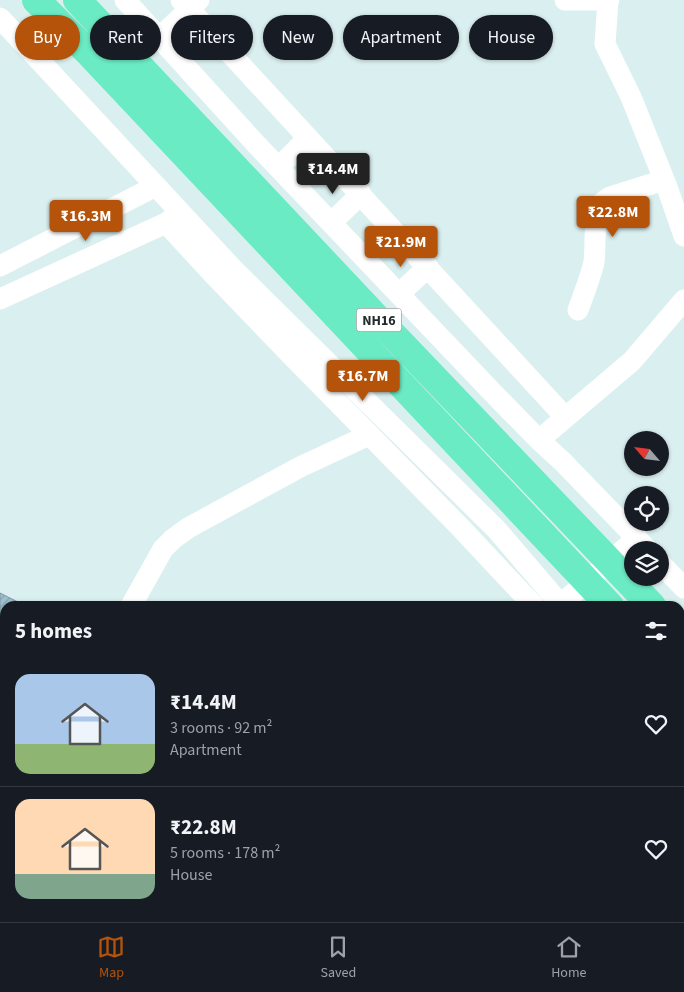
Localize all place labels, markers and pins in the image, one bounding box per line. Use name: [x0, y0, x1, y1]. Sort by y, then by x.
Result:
pin: ₹14.4M: [292, 152, 374, 195]
pin: ₹22.8M: [572, 196, 654, 238]
pin: ₹16.3M: [45, 200, 127, 242]
pin: ₹21.9M: [360, 226, 442, 268]
pin: ₹16.7M: [322, 360, 404, 402]

